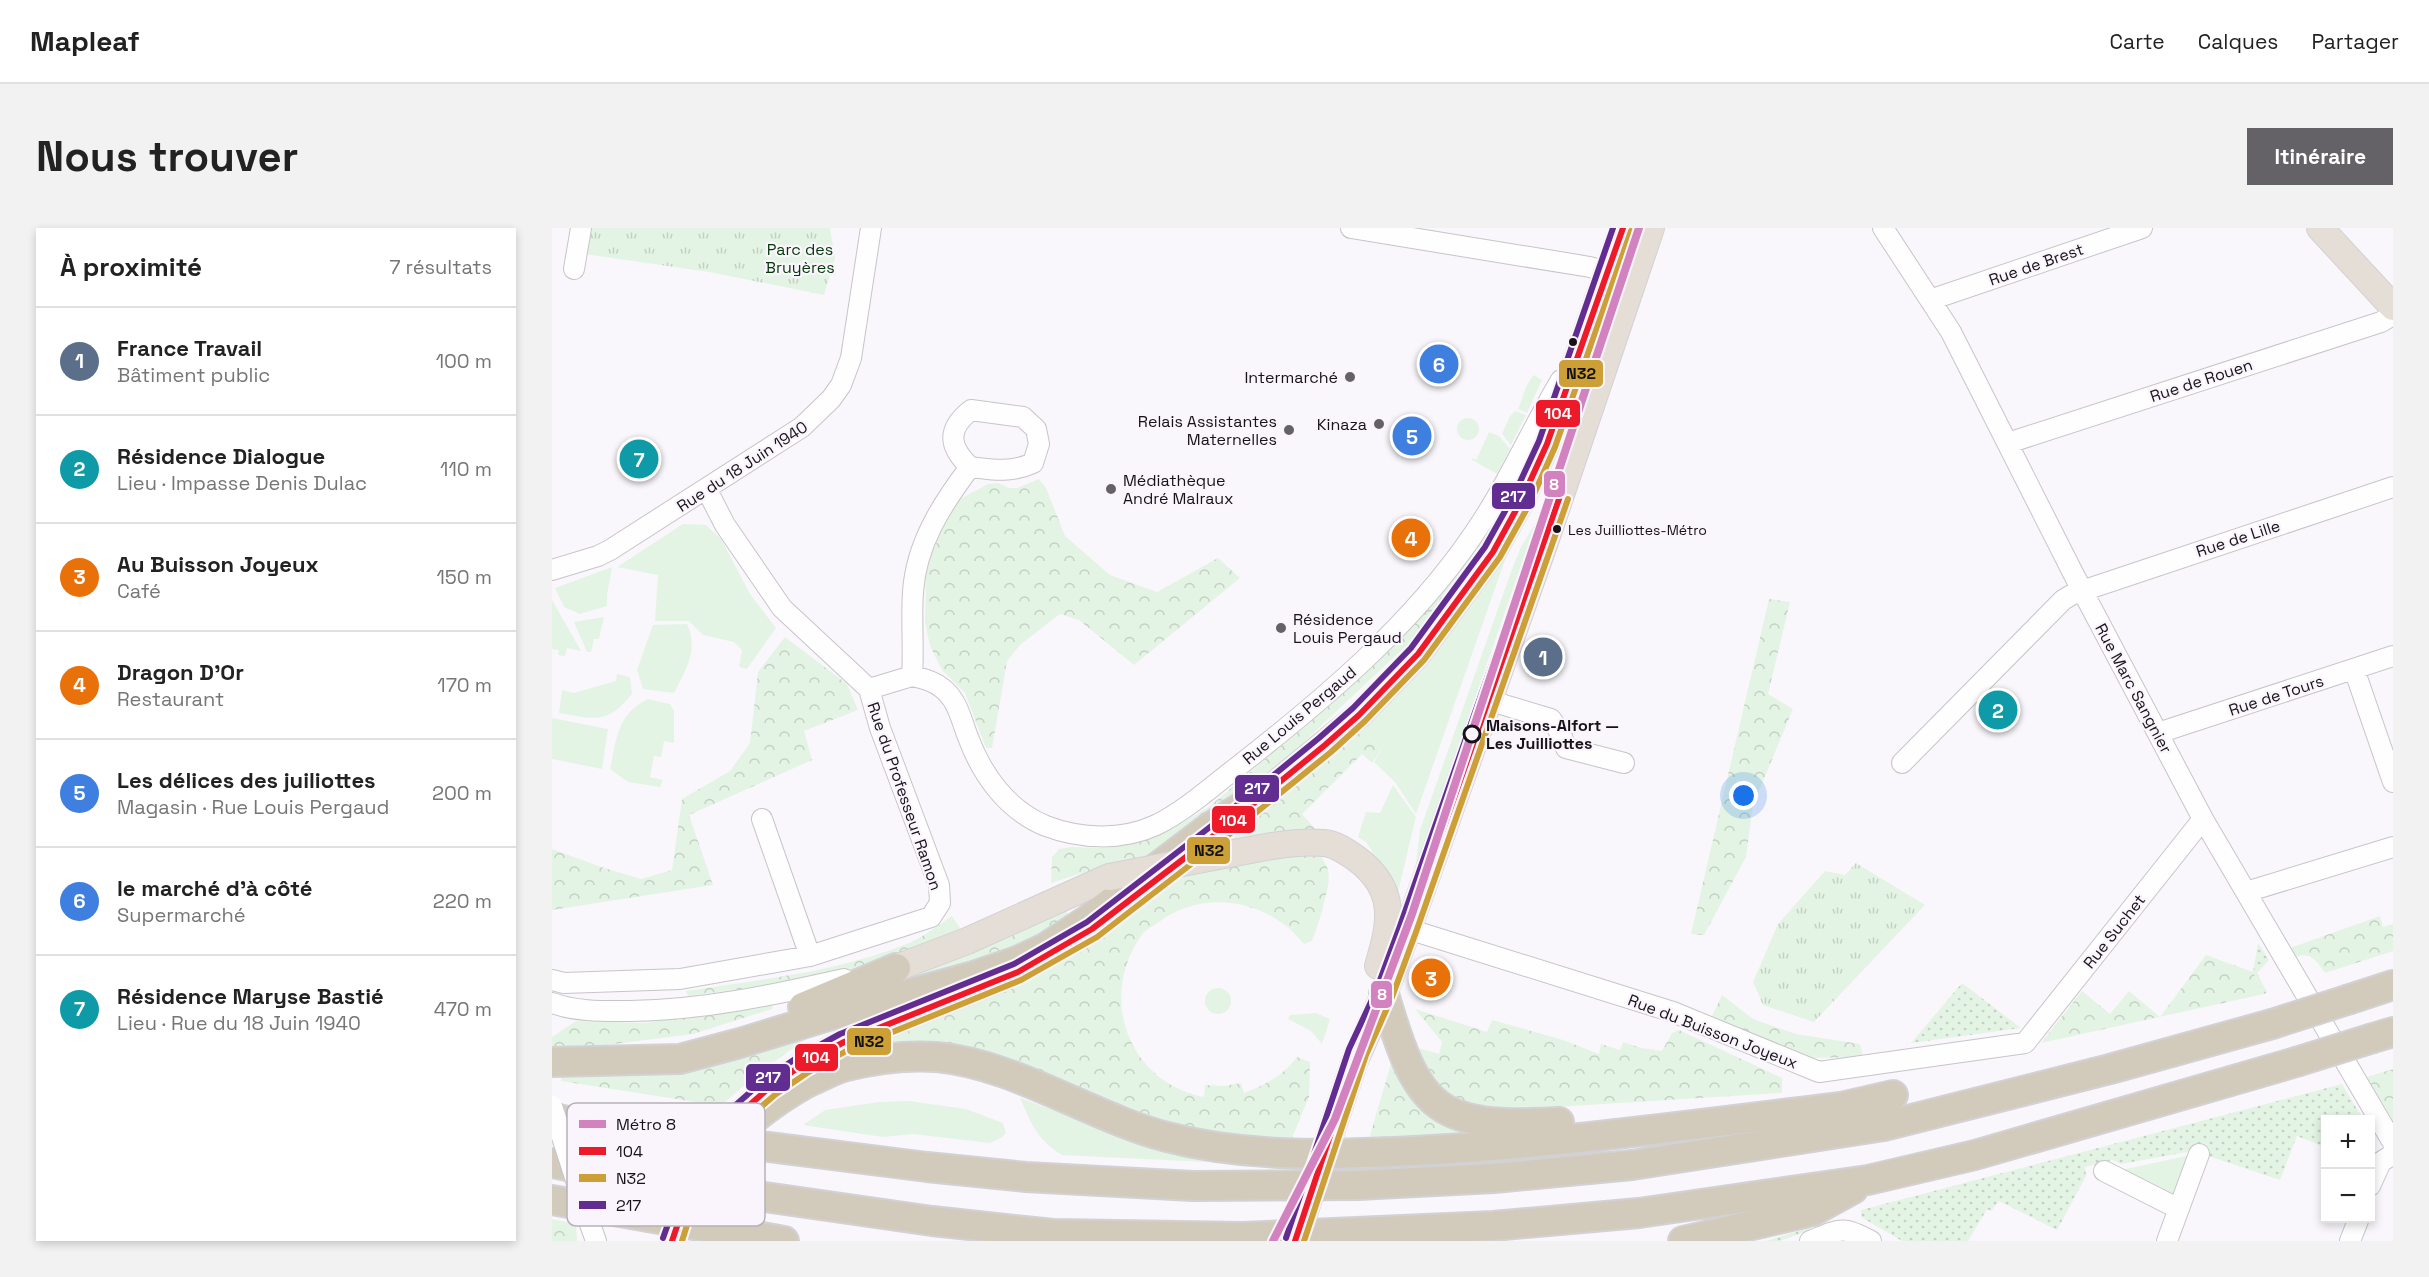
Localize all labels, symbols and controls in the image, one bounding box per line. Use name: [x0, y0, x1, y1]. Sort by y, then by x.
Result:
text: Mapleaf: [30, 23, 140, 59]
text: Carte: [2110, 28, 2165, 55]
text: Calques: [2198, 28, 2278, 55]
text: Partager: [2311, 28, 2399, 55]
button: Itinéraire: [2247, 128, 2393, 185]
text: Nous trouver: [36, 130, 298, 183]
street label: Rue de Brest: [1986, 238, 2086, 290]
park label: Parc des Bruyères: [765, 239, 835, 278]
text: À proximité: [60, 250, 202, 284]
text: 7 résultats: [389, 254, 492, 280]
text: France Travail: [117, 334, 262, 362]
unlabelled marker: [1567, 336, 1579, 348]
pin: 6: [1420, 342, 1458, 386]
text: 1: [75, 348, 84, 374]
text: 100 m: [436, 348, 492, 374]
street label: Rue de Rouen: [2147, 354, 2255, 407]
line badge: N32: [1558, 359, 1604, 388]
text: Bâtiment public: [117, 362, 270, 388]
text: N32: [1566, 363, 1596, 384]
place label: Intermarché: [1244, 367, 1338, 388]
marker: Intermarché: [1343, 370, 1357, 384]
line badge: 104: [1535, 399, 1581, 428]
text: 104: [1544, 403, 1572, 424]
place label: Relais Assistantes Maternelles: [1138, 411, 1277, 450]
place label: Kinaza: [1317, 414, 1367, 435]
pin: 5: [1392, 414, 1432, 458]
street label: Rue du 18 Juin 1940: [673, 416, 812, 517]
marker: Kinaza: [1372, 417, 1386, 431]
marker: Relais Assistantes Maternelles: [1282, 423, 1296, 437]
pin: 7: [620, 436, 658, 482]
text: Résidence Dialogue: [117, 442, 325, 470]
text: 2: [74, 456, 85, 482]
text: 110 m: [440, 456, 492, 482]
text: Lieu · Impasse Denis Dulac: [117, 470, 367, 496]
place label: Médiathèque André Malraux: [1123, 470, 1234, 509]
line badge: 8: [1543, 470, 1566, 498]
text: 8: [1549, 474, 1559, 495]
marker: Médiathèque André Malraux: [1104, 482, 1118, 496]
line badge: 217: [1491, 482, 1536, 510]
text: 217: [1500, 486, 1526, 507]
street label: Rue de Lille: [2193, 515, 2283, 562]
pin: 4: [1392, 516, 1430, 560]
place label: Les Juilliottes-Métro: [1568, 521, 1707, 539]
marker: Les Juilliottes-Métro: [1551, 523, 1563, 535]
text: Au Buisson Joyeux: [117, 550, 319, 578]
text: 3: [73, 564, 86, 590]
text: 150 m: [437, 564, 492, 590]
text: Café: [117, 578, 161, 604]
place label: Résidence Louis Pergaud: [1293, 609, 1402, 648]
street label: Rue Marc Sangnier: [2090, 620, 2177, 757]
marker: Résidence Louis Pergaud: [1274, 621, 1288, 635]
pin: 1: [1524, 634, 1562, 680]
text: Dragon D'Or: [117, 658, 244, 686]
street label: Rue Louis Pergaud: [1238, 662, 1361, 769]
street label: Rue de Tours: [2226, 670, 2326, 721]
text: 4: [73, 672, 86, 698]
text: 170 m: [437, 672, 492, 698]
text: Restaurant: [117, 686, 224, 712]
pin: 2: [1978, 688, 2018, 732]
street label: Rue du Professeur Ramon: [862, 699, 947, 893]
place label: Maisons-Alfort — Les Juilliottes: [1486, 715, 1619, 754]
marker: Maisons-Alfort — Les Juilliottes: [1463, 725, 1481, 743]
text: Les délices des juiliottes: [117, 766, 376, 794]
line badge: 217: [1234, 774, 1280, 803]
text: 217: [1244, 778, 1270, 799]
text: 5: [74, 780, 86, 806]
text: 200 m: [432, 780, 492, 806]
your location: [1729, 781, 1758, 810]
text: Magasin · Rue Louis Pergaud: [117, 794, 389, 820]
line badge: 104: [1211, 805, 1256, 834]
text: 104: [1219, 810, 1247, 831]
line badge: N32: [1186, 836, 1231, 865]
text: N32: [1194, 840, 1224, 861]
text: le marché d'à côté: [117, 874, 312, 902]
text: 6: [73, 888, 86, 914]
text: 220 m: [433, 888, 492, 914]
street label: Rue Suchet: [2079, 890, 2150, 973]
text: Supermarché: [117, 902, 246, 928]
pin: 3: [1412, 956, 1450, 1000]
line badge: 8: [1370, 980, 1393, 1009]
text: Résidence Maryse Bastié: [117, 982, 384, 1010]
text: 8: [1377, 984, 1387, 1005]
street label: Rue du Buisson Joyeux: [1625, 989, 1801, 1074]
text: 7: [74, 996, 85, 1022]
text: 470 m: [434, 996, 492, 1022]
text: Lieu · Rue du 18 Juin 1940: [117, 1010, 361, 1036]
line badge: N32: [846, 1027, 892, 1056]
text: N32: [854, 1031, 884, 1052]
line badge: 104: [794, 1043, 839, 1072]
text: 104: [802, 1047, 830, 1068]
line badge: 217: [745, 1063, 791, 1092]
text: 217: [755, 1067, 781, 1088]
legend: [567, 1103, 765, 1226]
text: Métro 8: [616, 1114, 676, 1135]
map controls: [2321, 1115, 2375, 1223]
button: +: [2321, 1115, 2375, 1169]
text: 104: [616, 1141, 643, 1162]
text: N32: [616, 1168, 646, 1189]
button: −: [2321, 1169, 2375, 1223]
text: 217: [616, 1195, 641, 1216]

